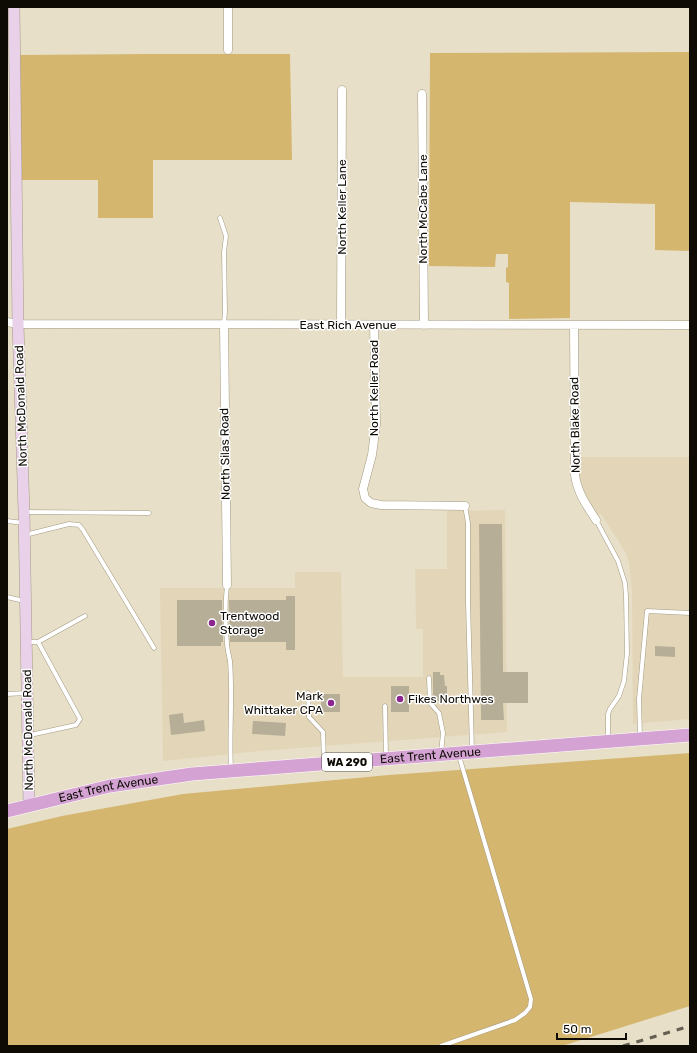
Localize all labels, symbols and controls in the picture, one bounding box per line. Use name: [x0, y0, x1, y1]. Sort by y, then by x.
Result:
street label: North McCabe Lane: [416, 154, 430, 264]
street label: North Keller Lane: [335, 159, 349, 255]
street label: East Rich Avenue: [300, 318, 397, 332]
street label: North Keller Road: [367, 340, 381, 436]
street label: North McDonald Road: [12, 345, 30, 467]
street label: North Blake Road: [567, 377, 583, 473]
street label: North Silas Road: [217, 408, 233, 500]
place label: Trentwood Storage: [220, 609, 279, 637]
marker: Trentwood Storage: [207, 618, 217, 628]
street label: North McDonald Road: [20, 669, 36, 791]
place label: Mark Whittaker CPA: [244, 689, 324, 717]
place label: Fikes Northwes: [408, 692, 494, 706]
marker: Fikes Northwes: [395, 694, 405, 704]
marker: Mark Whittaker CPA: [326, 698, 336, 708]
street label: East Trent Avenue: [379, 744, 482, 766]
road number: WA 290: [322, 753, 372, 771]
street label: East Trent Avenue: [57, 772, 159, 805]
scale bar: [557, 1015, 626, 1041]
text: 50 m: [563, 1022, 591, 1036]

